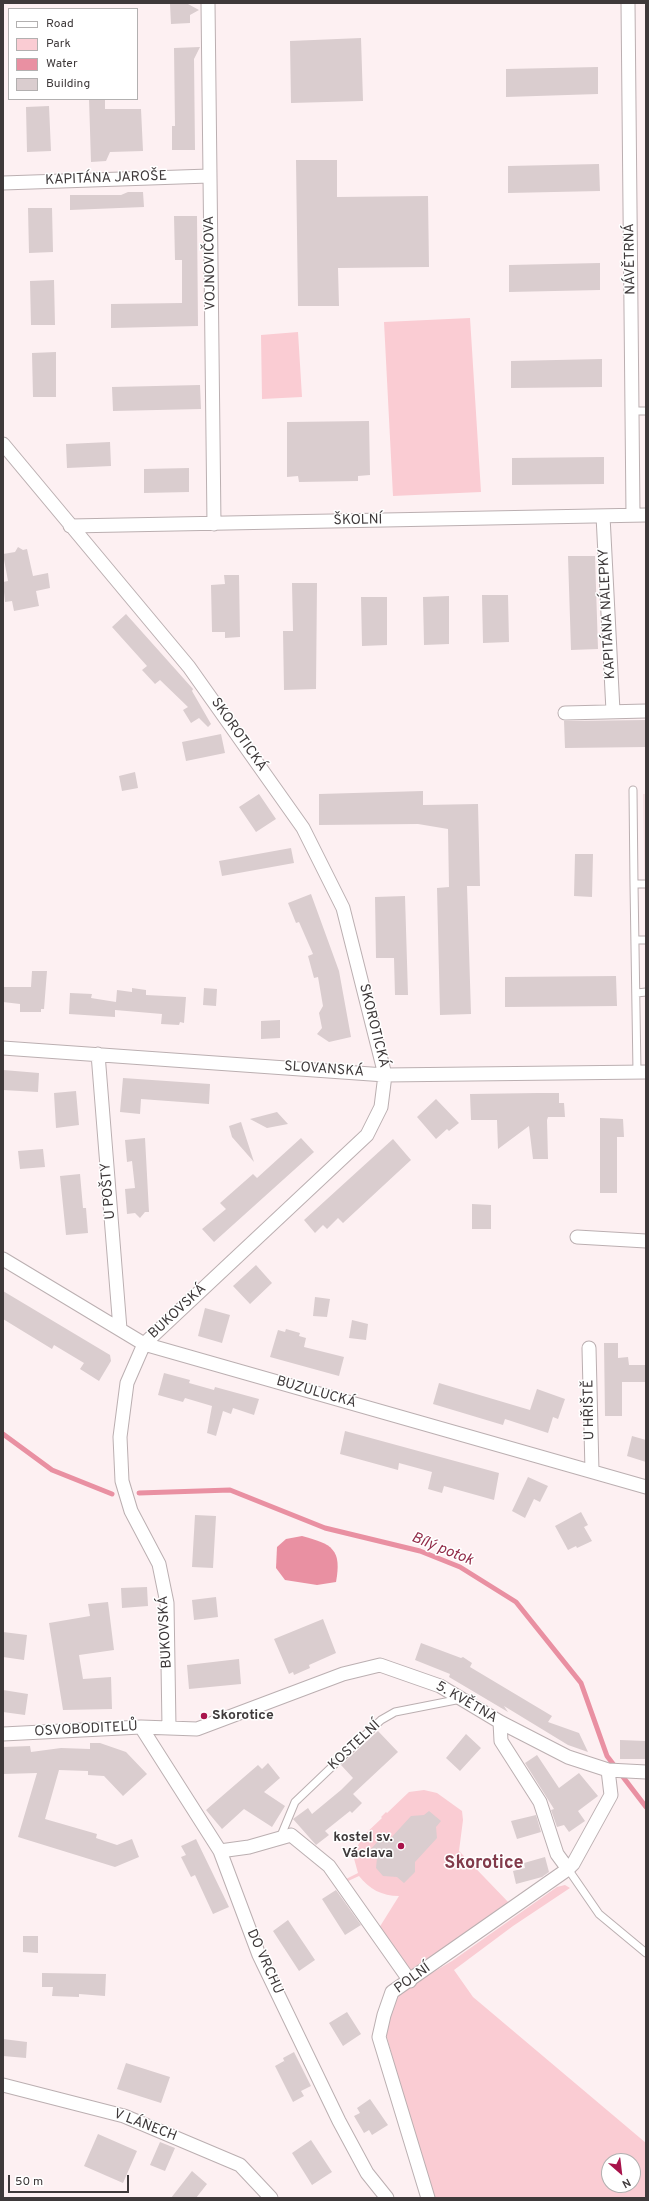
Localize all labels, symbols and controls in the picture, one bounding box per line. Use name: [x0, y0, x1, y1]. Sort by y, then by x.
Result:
legend: [8, 8, 138, 100]
text: Road: [46, 16, 74, 32]
text: Park: [46, 36, 71, 52]
text: Water: [46, 56, 78, 72]
text: Building: [46, 76, 90, 92]
street label: KAPITÁNA JAROŠE: [45, 168, 167, 190]
street label: VOJNOVIČOVA: [202, 216, 220, 310]
street label: NÁVĚTRNÁ: [622, 223, 640, 295]
street label: ŠKOLNÍ: [333, 512, 383, 530]
street label: KAPITÁNA NÁLEPKY: [596, 548, 620, 680]
street label: SKOROTICKÁ: [207, 695, 269, 775]
street label: SKOROTICKÁ: [354, 982, 392, 1070]
street label: SLOVANSKÁ: [284, 1059, 364, 1081]
street label: U POŠTY: [98, 1162, 120, 1220]
street label: BUKOVSKÁ: [146, 1281, 210, 1343]
street label: BUZULUCKÁ: [274, 1374, 358, 1412]
street label: U HŘIŠTĚ: [581, 1380, 599, 1440]
water label: Bílý potok: [409, 1530, 475, 1570]
street label: BUKOVSKÁ: [156, 1595, 176, 1669]
street label: 5. KVĚTNA: [432, 1679, 500, 1727]
place label: Skorotice: [212, 1708, 274, 1724]
marker: Skorotice: [199, 1711, 209, 1721]
street label: KOSTELNÍ: [325, 1718, 385, 1774]
street label: OSVOBODITELŮ: [34, 1719, 138, 1741]
place label: kostel sv. Václava: [333, 1830, 393, 1862]
marker: kostel sv. Václava: [396, 1841, 406, 1851]
district label: Skorotice: [444, 1853, 524, 1875]
street label: DO VRCHU: [242, 1927, 286, 1997]
street label: POLNÍ: [392, 1960, 434, 1998]
street label: V LÁNECH: [111, 2106, 179, 2146]
north arrow: [601, 2153, 641, 2193]
scale bar: [10, 2167, 131, 2193]
text: 50 m: [15, 2174, 43, 2190]
text: N: [619, 2175, 633, 2191]

